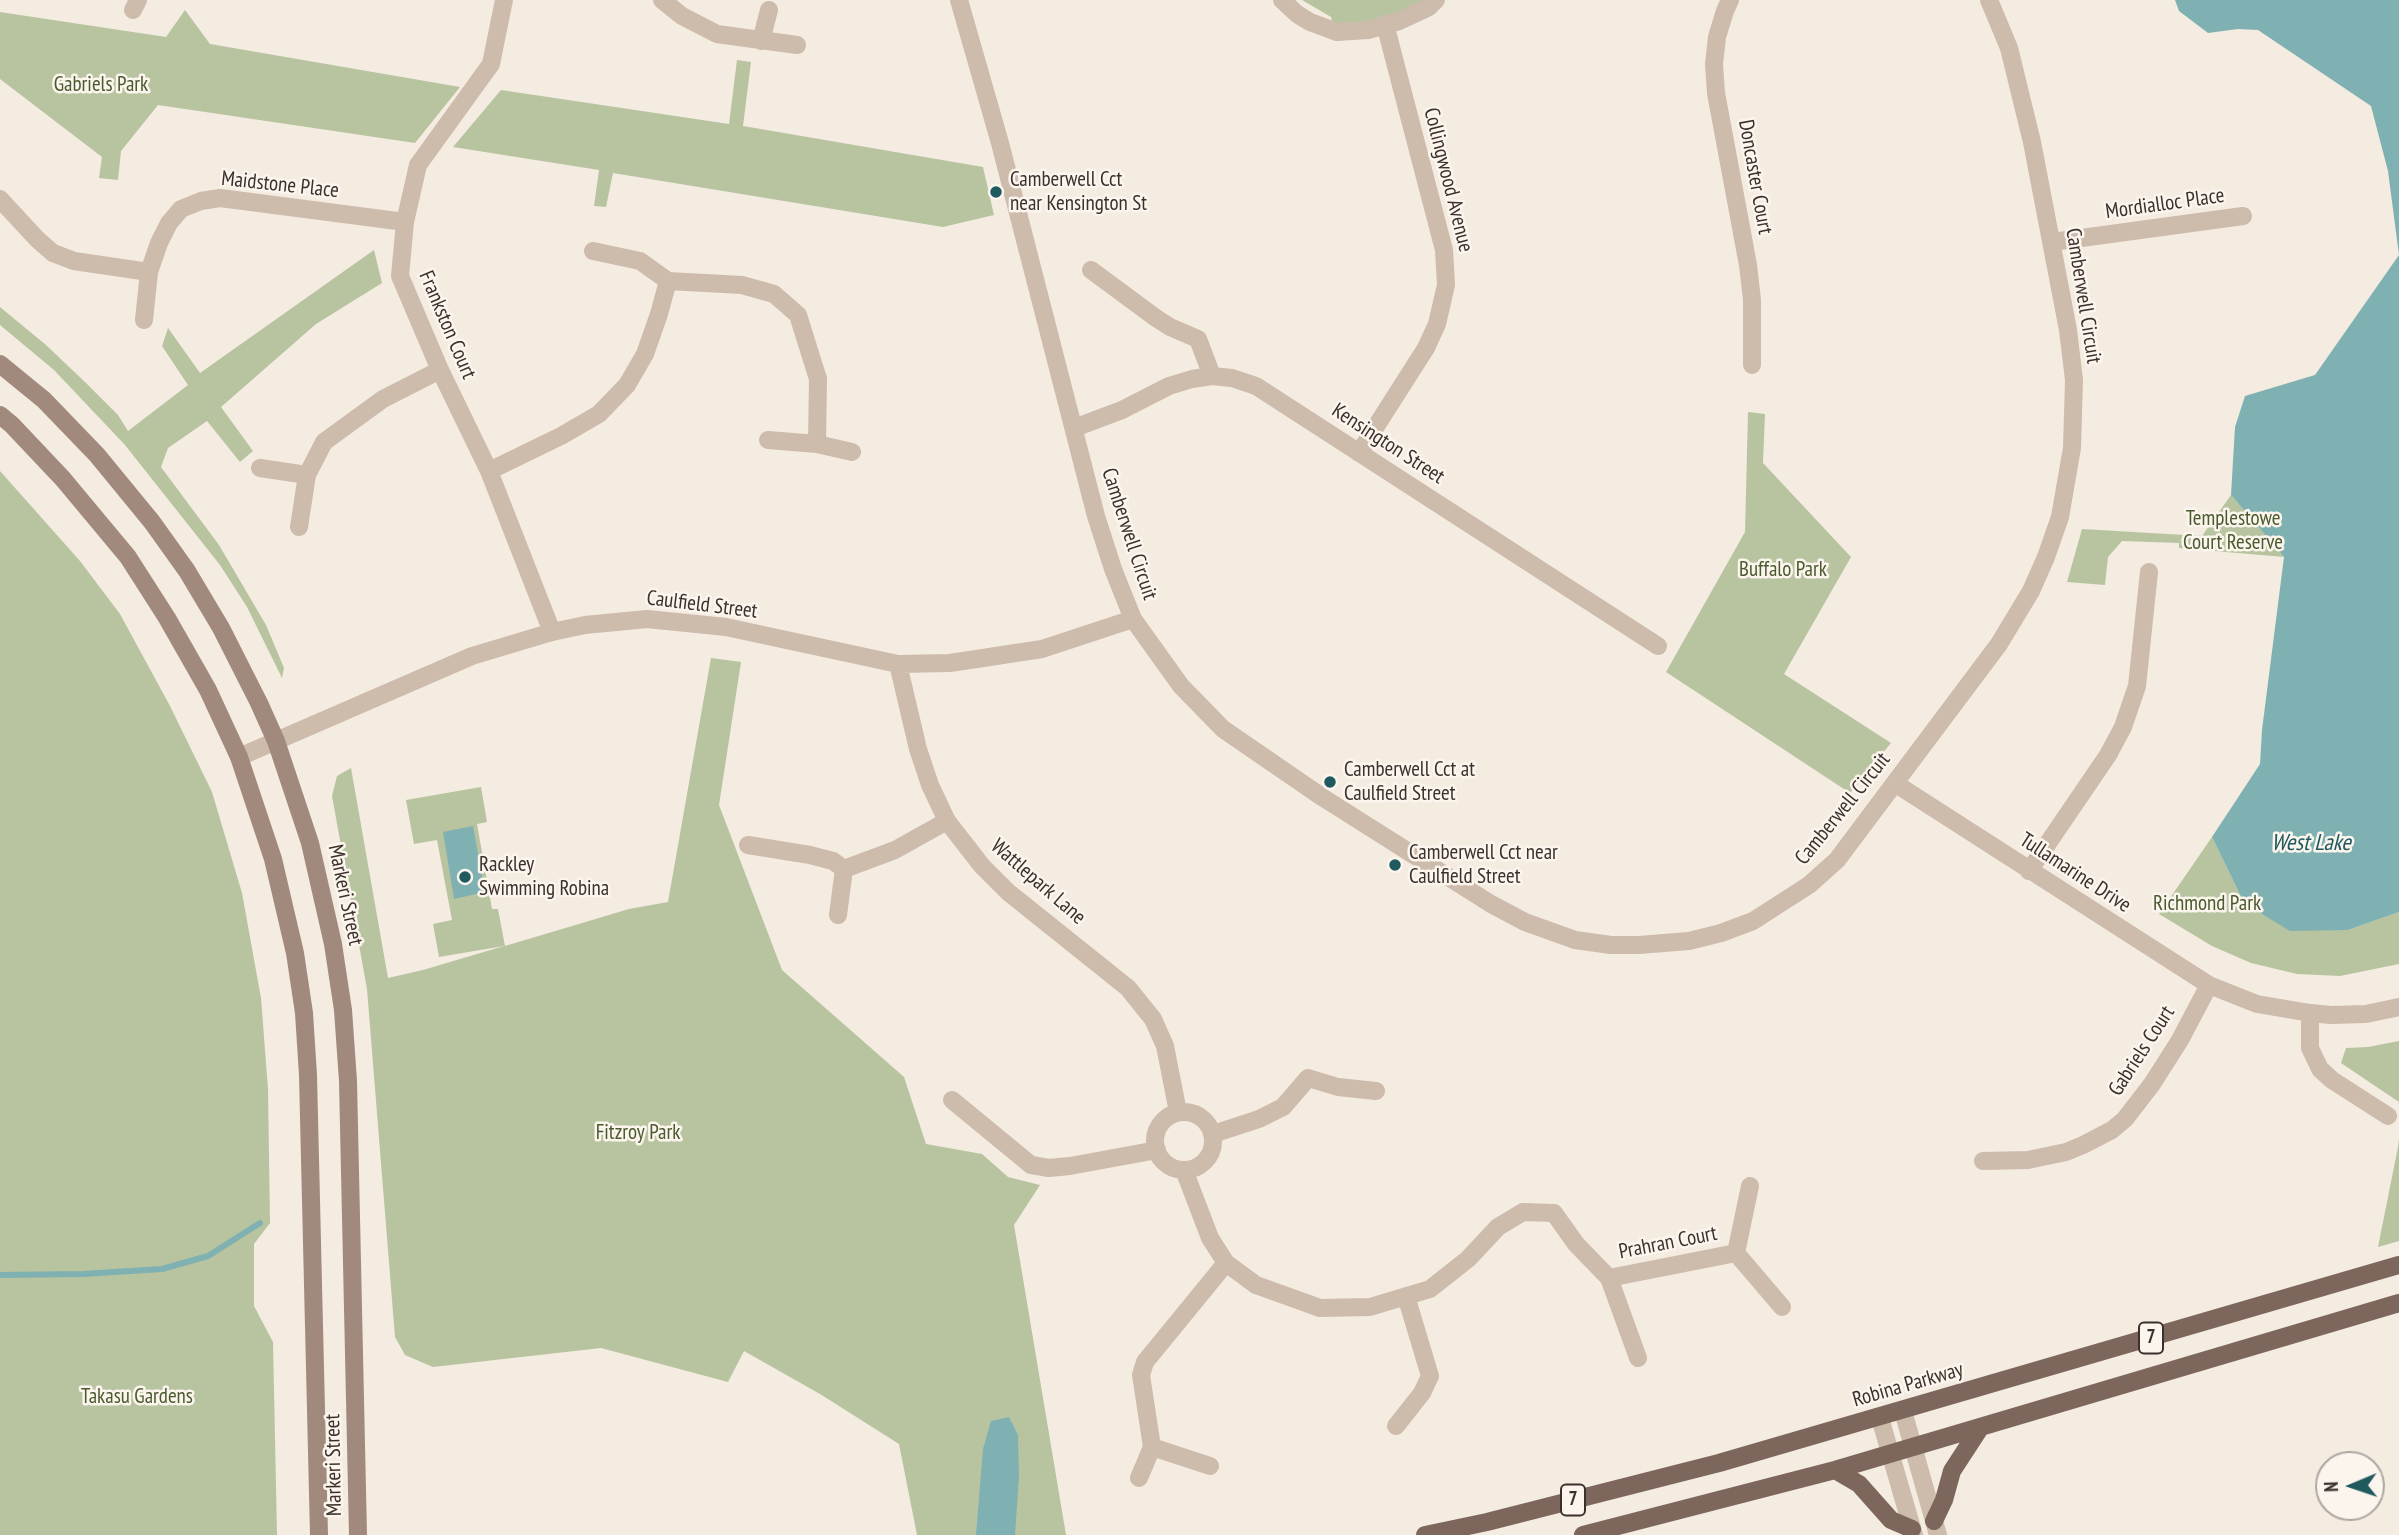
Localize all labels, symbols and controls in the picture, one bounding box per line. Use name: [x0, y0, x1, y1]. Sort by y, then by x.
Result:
park label: Gabriels Park: [54, 72, 148, 98]
street label: Collingwood Avenue: [1418, 105, 1478, 255]
street label: Doncaster Court: [1733, 118, 1777, 236]
street label: Maidstone Place: [220, 166, 340, 204]
place label: Camberwell Cct near Kensington St: [1010, 167, 1147, 217]
street label: Mordialloc Place: [2104, 183, 2226, 225]
marker: Camberwell Cct near Kensington St: [988, 184, 1004, 200]
street label: Camberwell Circuit: [2060, 226, 2106, 366]
street label: Frankston Court: [413, 267, 481, 383]
street label: Kensington Street: [1327, 398, 1449, 490]
street label: Camberwell Circuit: [1096, 465, 1162, 603]
park label: Templestowe Court Reserve: [2183, 506, 2283, 556]
park label: Buffalo Park: [1739, 557, 1827, 583]
street label: Caulfield Street: [645, 586, 759, 624]
street label: Camberwell Circuit: [1790, 748, 1896, 870]
place label: Camberwell Cct at Caulfield Street: [1344, 757, 1475, 807]
marker: Camberwell Cct at Caulfield Street: [1322, 774, 1338, 790]
street label: Tullamarine Drive: [2015, 828, 2135, 918]
water label: West Lake: [2271, 829, 2351, 857]
street label: Wattlepark Lane: [985, 834, 1091, 930]
place label: Camberwell Cct near Caulfield Street: [1409, 840, 1558, 890]
street label: Markeri Street: [322, 842, 368, 948]
place label: Rackley Swimming Robina: [479, 852, 609, 902]
marker: Camberwell Cct near Caulfield Street: [1387, 857, 1403, 873]
marker: Rackley Swimming Robina: [457, 869, 473, 885]
park label: Richmond Park: [2153, 891, 2261, 917]
street label: Gabriels Court: [2104, 1001, 2180, 1101]
park label: Fitzroy Park: [596, 1120, 680, 1146]
street label: Prahran Court: [1617, 1221, 1719, 1265]
road number: 7: [2139, 1322, 2163, 1354]
street label: Robina Parkway: [1850, 1357, 1966, 1413]
park label: Takasu Gardens: [81, 1384, 193, 1410]
street label: Markeri Street: [321, 1414, 347, 1516]
north arrow: [2315, 1451, 2385, 1521]
text: N: [2319, 1481, 2343, 1492]
road number: 7: [1561, 1484, 1585, 1516]

